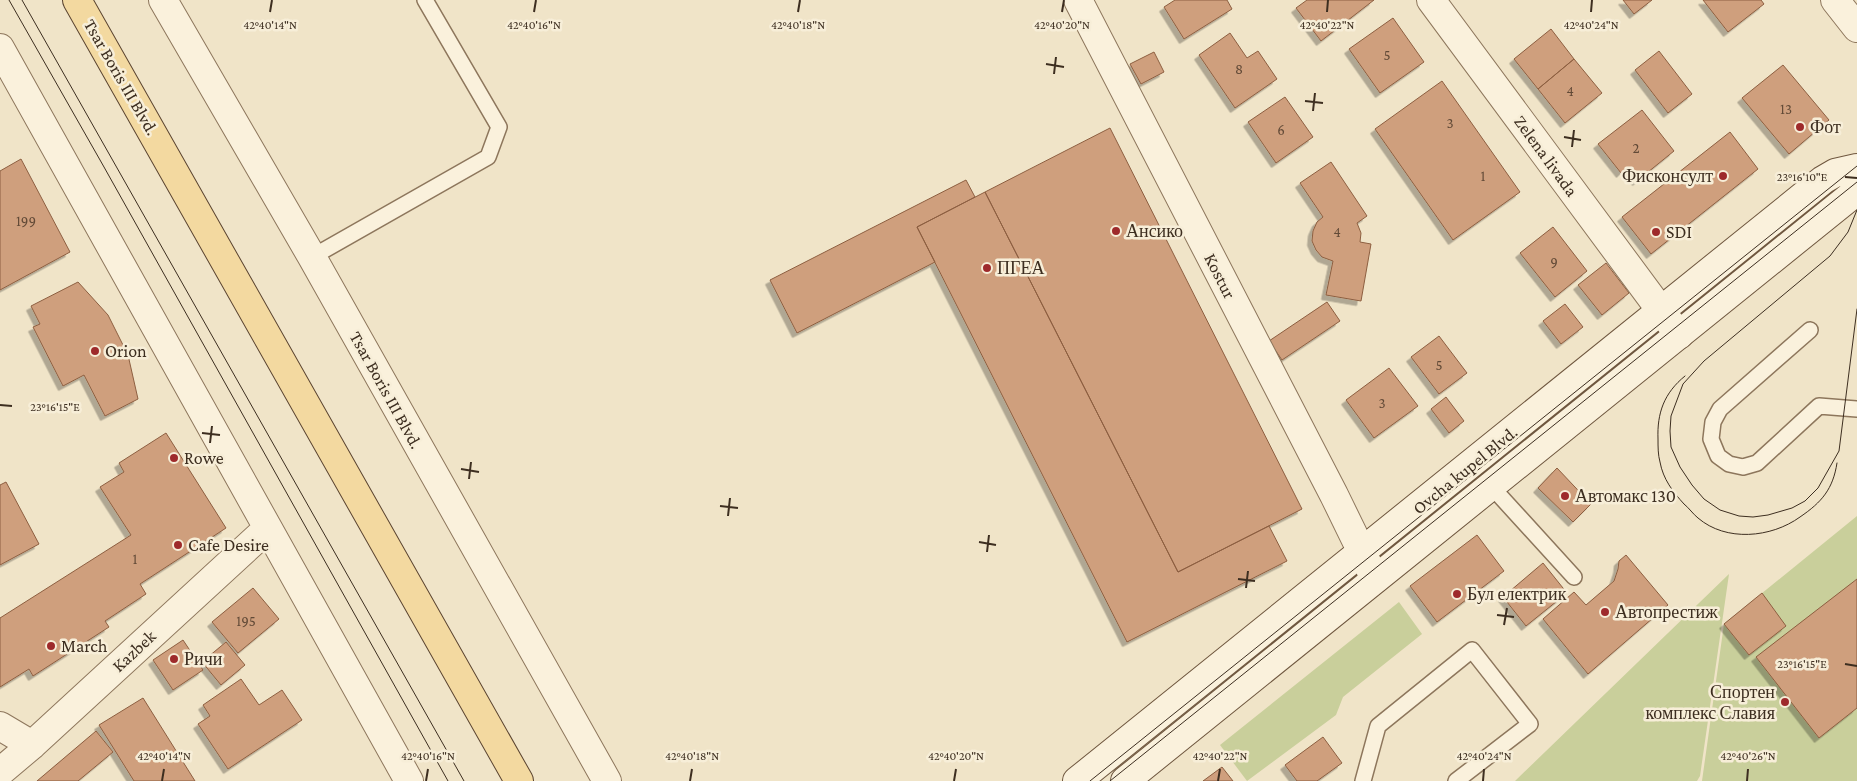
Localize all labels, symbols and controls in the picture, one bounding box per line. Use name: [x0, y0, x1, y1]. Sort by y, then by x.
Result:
street label: Tsar Boris III Blvd.: [80, 15, 162, 139]
text: 42°40'14"N: [243, 18, 297, 32]
text: 42°40'16"N: [507, 18, 561, 32]
text: 42°40'18"N: [771, 18, 825, 32]
text: 42°40'20"N: [1034, 18, 1090, 32]
text: 42°40'22"N: [1300, 18, 1355, 32]
text: 42°40'24"N: [1563, 18, 1619, 32]
house number: 5: [1383, 47, 1391, 63]
house number: 8: [1235, 61, 1243, 77]
house number: 4: [1566, 83, 1574, 99]
house number: 13: [1780, 101, 1792, 117]
street label: Zelena livada: [1510, 112, 1582, 200]
house number: 3: [1446, 115, 1454, 131]
place label: Фот: [1810, 117, 1841, 137]
marker: Фот: [1794, 121, 1806, 133]
house number: 6: [1277, 122, 1285, 138]
house number: 2: [1632, 140, 1640, 156]
place label: Фисконсулт: [1622, 166, 1713, 186]
house number: 1: [1481, 168, 1486, 184]
marker: Фисконсулт: [1717, 170, 1729, 182]
text: 23°16'10"E: [1777, 170, 1828, 184]
house number: 199: [16, 213, 36, 229]
place label: Ансико: [1126, 221, 1183, 241]
place label: SDI: [1666, 222, 1692, 242]
house number: 4: [1333, 224, 1341, 240]
marker: Ансико: [1110, 225, 1122, 237]
marker: SDI: [1650, 226, 1662, 238]
street label: Kostur: [1200, 250, 1240, 302]
house number: 9: [1550, 254, 1558, 270]
place label: ПГЕА: [997, 258, 1044, 278]
marker: ПГЕА: [981, 262, 993, 274]
street label: Tsar Boris III Blvd.: [346, 328, 426, 452]
place label: Orion: [105, 341, 147, 361]
marker: Orion: [89, 345, 101, 357]
house number: 5: [1435, 357, 1443, 373]
house number: 3: [1378, 395, 1386, 411]
text: 23°16'15"E: [30, 400, 80, 414]
street label: Ovcha kupel Blvd.: [1409, 422, 1521, 518]
place label: Rowe: [184, 448, 224, 468]
marker: Rowe: [168, 452, 180, 464]
place label: Автомакс 130: [1575, 486, 1676, 506]
marker: Автомакс 130: [1559, 490, 1571, 502]
place label: Cafe Desire: [188, 535, 269, 555]
marker: Cafe Desire: [172, 539, 184, 551]
house number: 1: [133, 551, 138, 567]
place label: Бул електрик: [1467, 584, 1567, 604]
marker: Бул електрик: [1451, 588, 1463, 600]
place label: Автопрестиж: [1615, 602, 1718, 622]
marker: Автопрестиж: [1599, 606, 1611, 618]
house number: 195: [236, 613, 256, 629]
street label: Kazbek: [108, 626, 160, 676]
place label: March: [61, 636, 108, 656]
marker: March: [45, 640, 57, 652]
place label: Ричи: [184, 649, 223, 669]
marker: Ричи: [168, 653, 180, 665]
text: 23°16'15"E: [1777, 657, 1827, 671]
place label: Спортен комплекс Славия: [1645, 682, 1775, 723]
marker: Спортен комплекс Славия: [1779, 696, 1791, 708]
text: 42°40'14"N: [137, 749, 191, 763]
text: 42°40'16"N: [401, 749, 455, 763]
text: 42°40'18"N: [665, 749, 719, 763]
text: 42°40'20"N: [928, 749, 984, 763]
text: 42°40'22"N: [1193, 749, 1248, 763]
text: 42°40'24"N: [1456, 749, 1512, 763]
text: 42°40'26"N: [1720, 749, 1776, 763]

